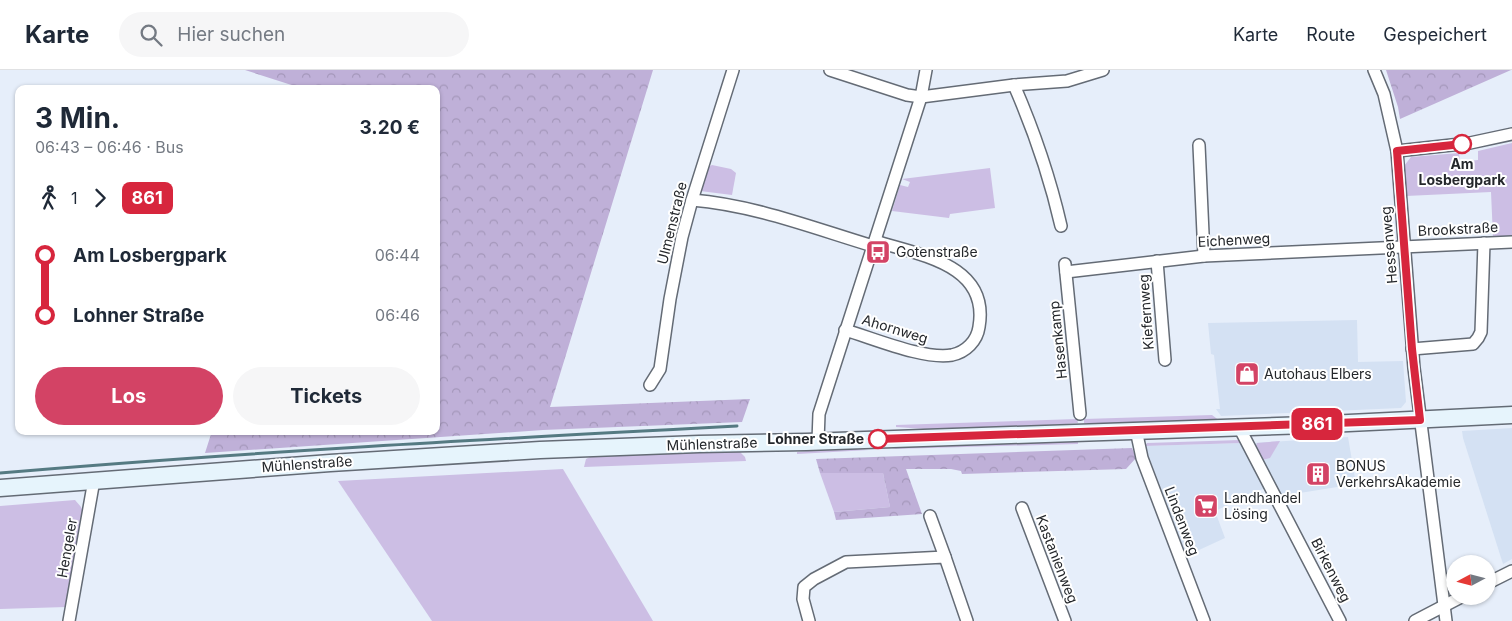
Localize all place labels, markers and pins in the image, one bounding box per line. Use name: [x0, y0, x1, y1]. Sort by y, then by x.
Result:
marker: Am Losbergpark: [1452, 134, 1472, 154]
place label: Am Losbergpark: [1419, 155, 1506, 188]
bus stop icon: Gotenstraße: [865, 239, 891, 265]
place label: Gotenstraße: [896, 243, 978, 260]
shop icon: Autohaus Elbers: [1234, 361, 1260, 387]
place label: Autohaus Elbers: [1264, 365, 1372, 382]
marker: Lohner Straße: [868, 429, 888, 449]
place label: Lohner Straße: [767, 430, 864, 447]
place label: BONUS VerkehrsAkademie: [1336, 457, 1461, 490]
building icon: BONUS VerkehrsAkademie: [1305, 461, 1331, 487]
place label: Landhandel Lösing: [1224, 489, 1301, 522]
supermarket icon: Landhandel Lösing: [1193, 493, 1219, 519]

